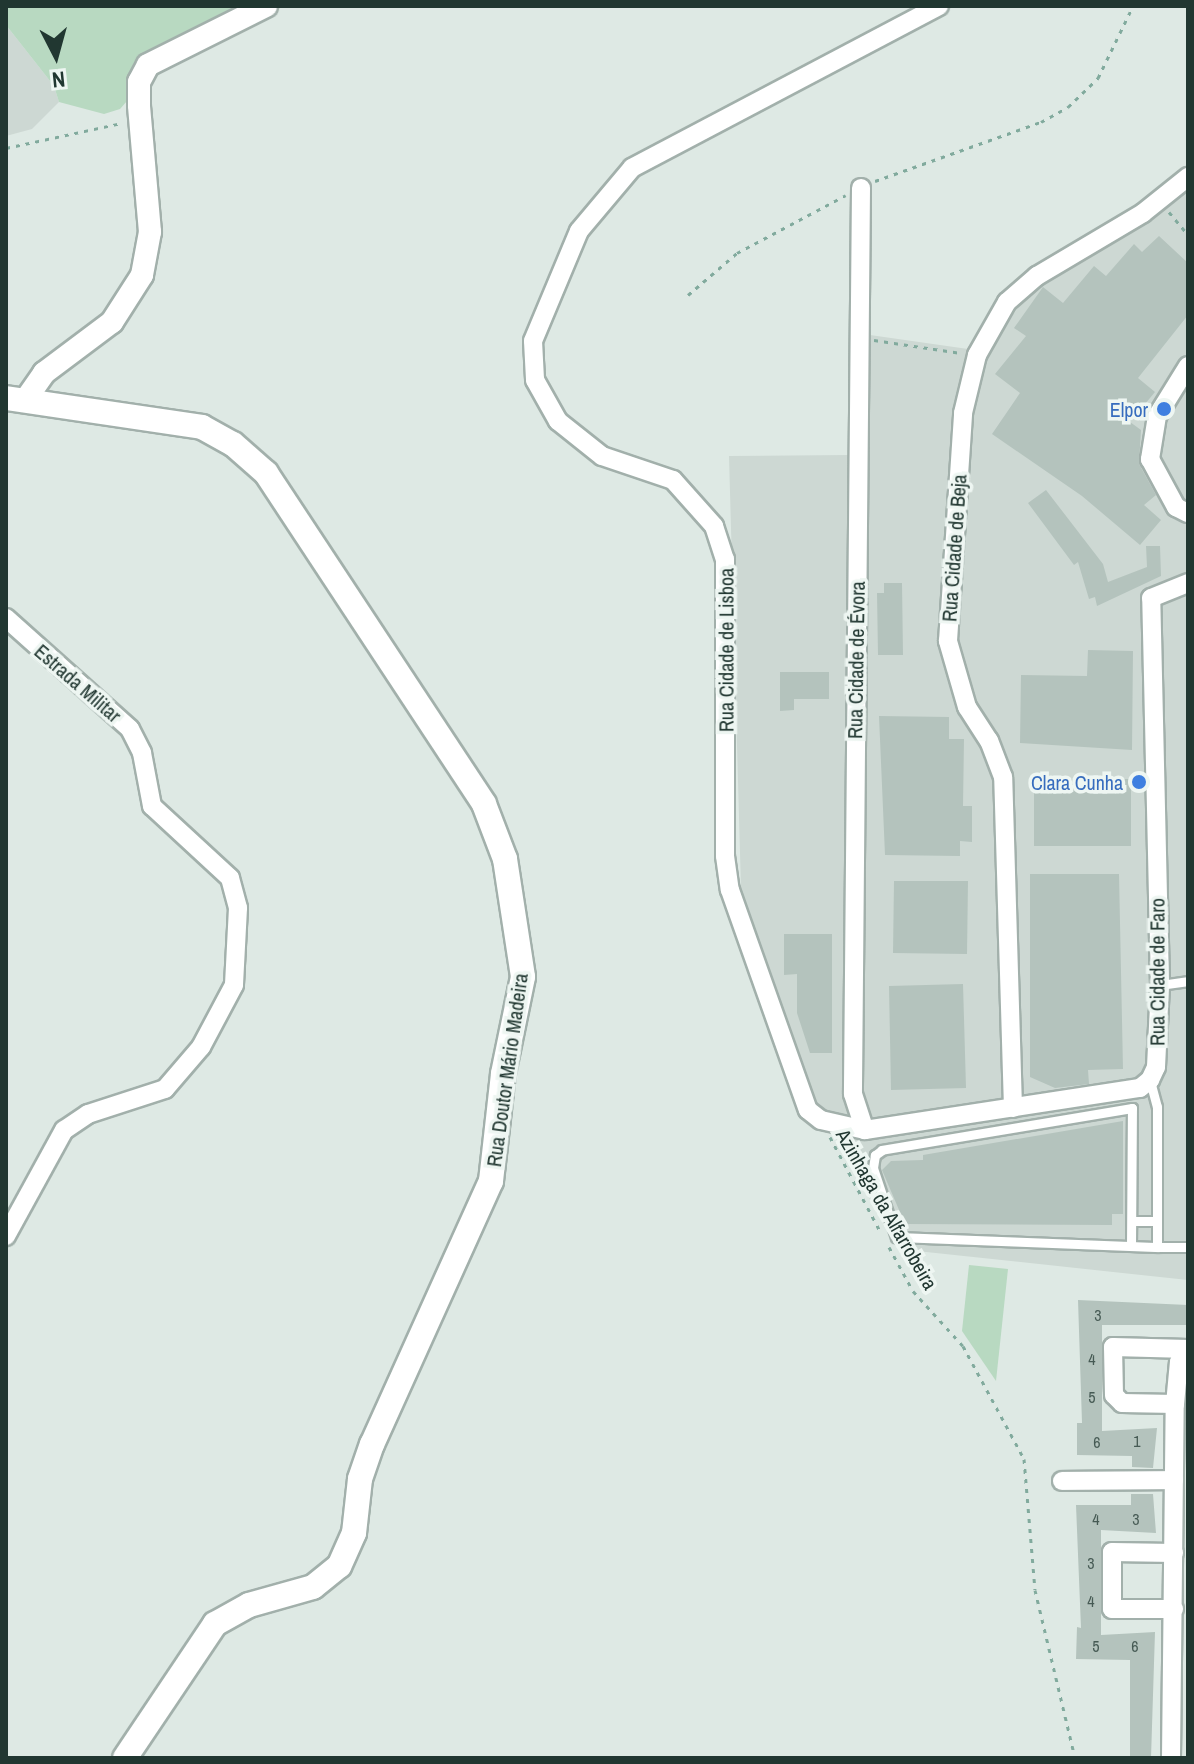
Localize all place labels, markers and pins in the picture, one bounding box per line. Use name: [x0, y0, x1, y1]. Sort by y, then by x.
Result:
place label: Elpor: [1110, 397, 1148, 421]
marker: Elpor: [1155, 400, 1173, 418]
place label: Clara Cunha: [1031, 770, 1123, 794]
marker: Clara Cunha: [1130, 773, 1148, 791]

